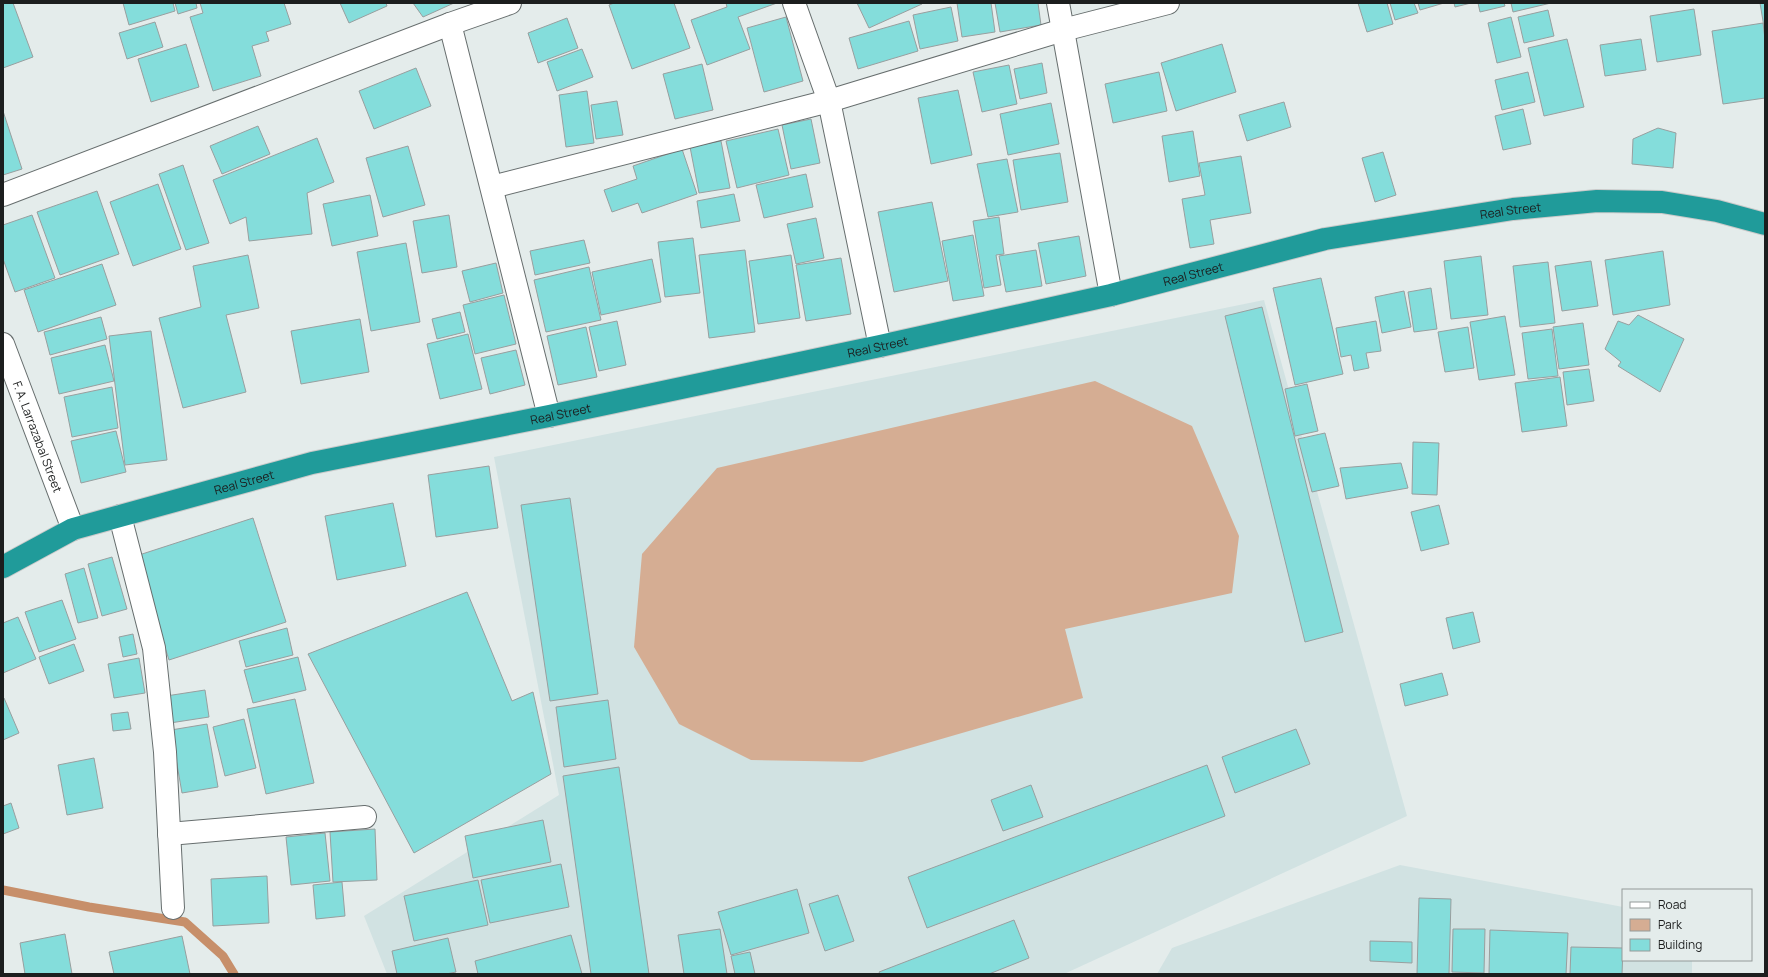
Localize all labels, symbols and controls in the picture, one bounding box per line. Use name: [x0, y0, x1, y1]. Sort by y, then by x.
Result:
street label: Real Street: [1479, 198, 1542, 223]
street label: Real Street: [1161, 257, 1225, 290]
street label: Real Street: [846, 332, 910, 361]
street label: F. A. Larrazabal Street: [9, 378, 67, 495]
street label: Real Street: [529, 399, 593, 428]
street label: Real Street: [212, 465, 276, 498]
legend: [1622, 889, 1752, 961]
text: Road: [1658, 896, 1686, 913]
text: Park: [1658, 916, 1683, 933]
text: Building: [1658, 936, 1702, 953]

